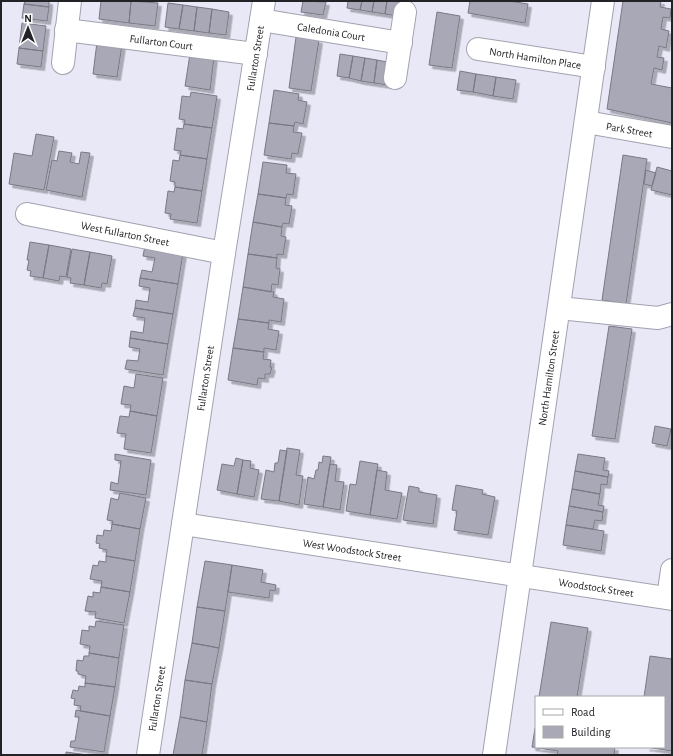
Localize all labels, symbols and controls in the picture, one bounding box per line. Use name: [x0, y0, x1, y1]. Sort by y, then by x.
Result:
north arrow: [8, 8, 48, 48]
text: N: [24, 13, 32, 24]
street label: Caledonia Court: [296, 21, 366, 43]
street label: Fullarton Street: [245, 24, 266, 92]
street label: Fullarton Court: [129, 33, 194, 52]
street label: North Hamilton Place: [489, 46, 582, 71]
street label: Park Street: [605, 121, 654, 140]
street label: West Fullarton Street: [80, 220, 171, 248]
street label: North Hamilton Street: [537, 329, 561, 426]
street label: Fullarton Street: [195, 344, 216, 412]
street label: West Woodstock Street: [302, 537, 402, 563]
street label: Woodstock Street: [558, 577, 635, 599]
street label: Fullarton Street: [147, 665, 167, 732]
legend: [535, 696, 665, 748]
text: Road: [571, 706, 595, 718]
text: Building: [571, 726, 611, 738]

